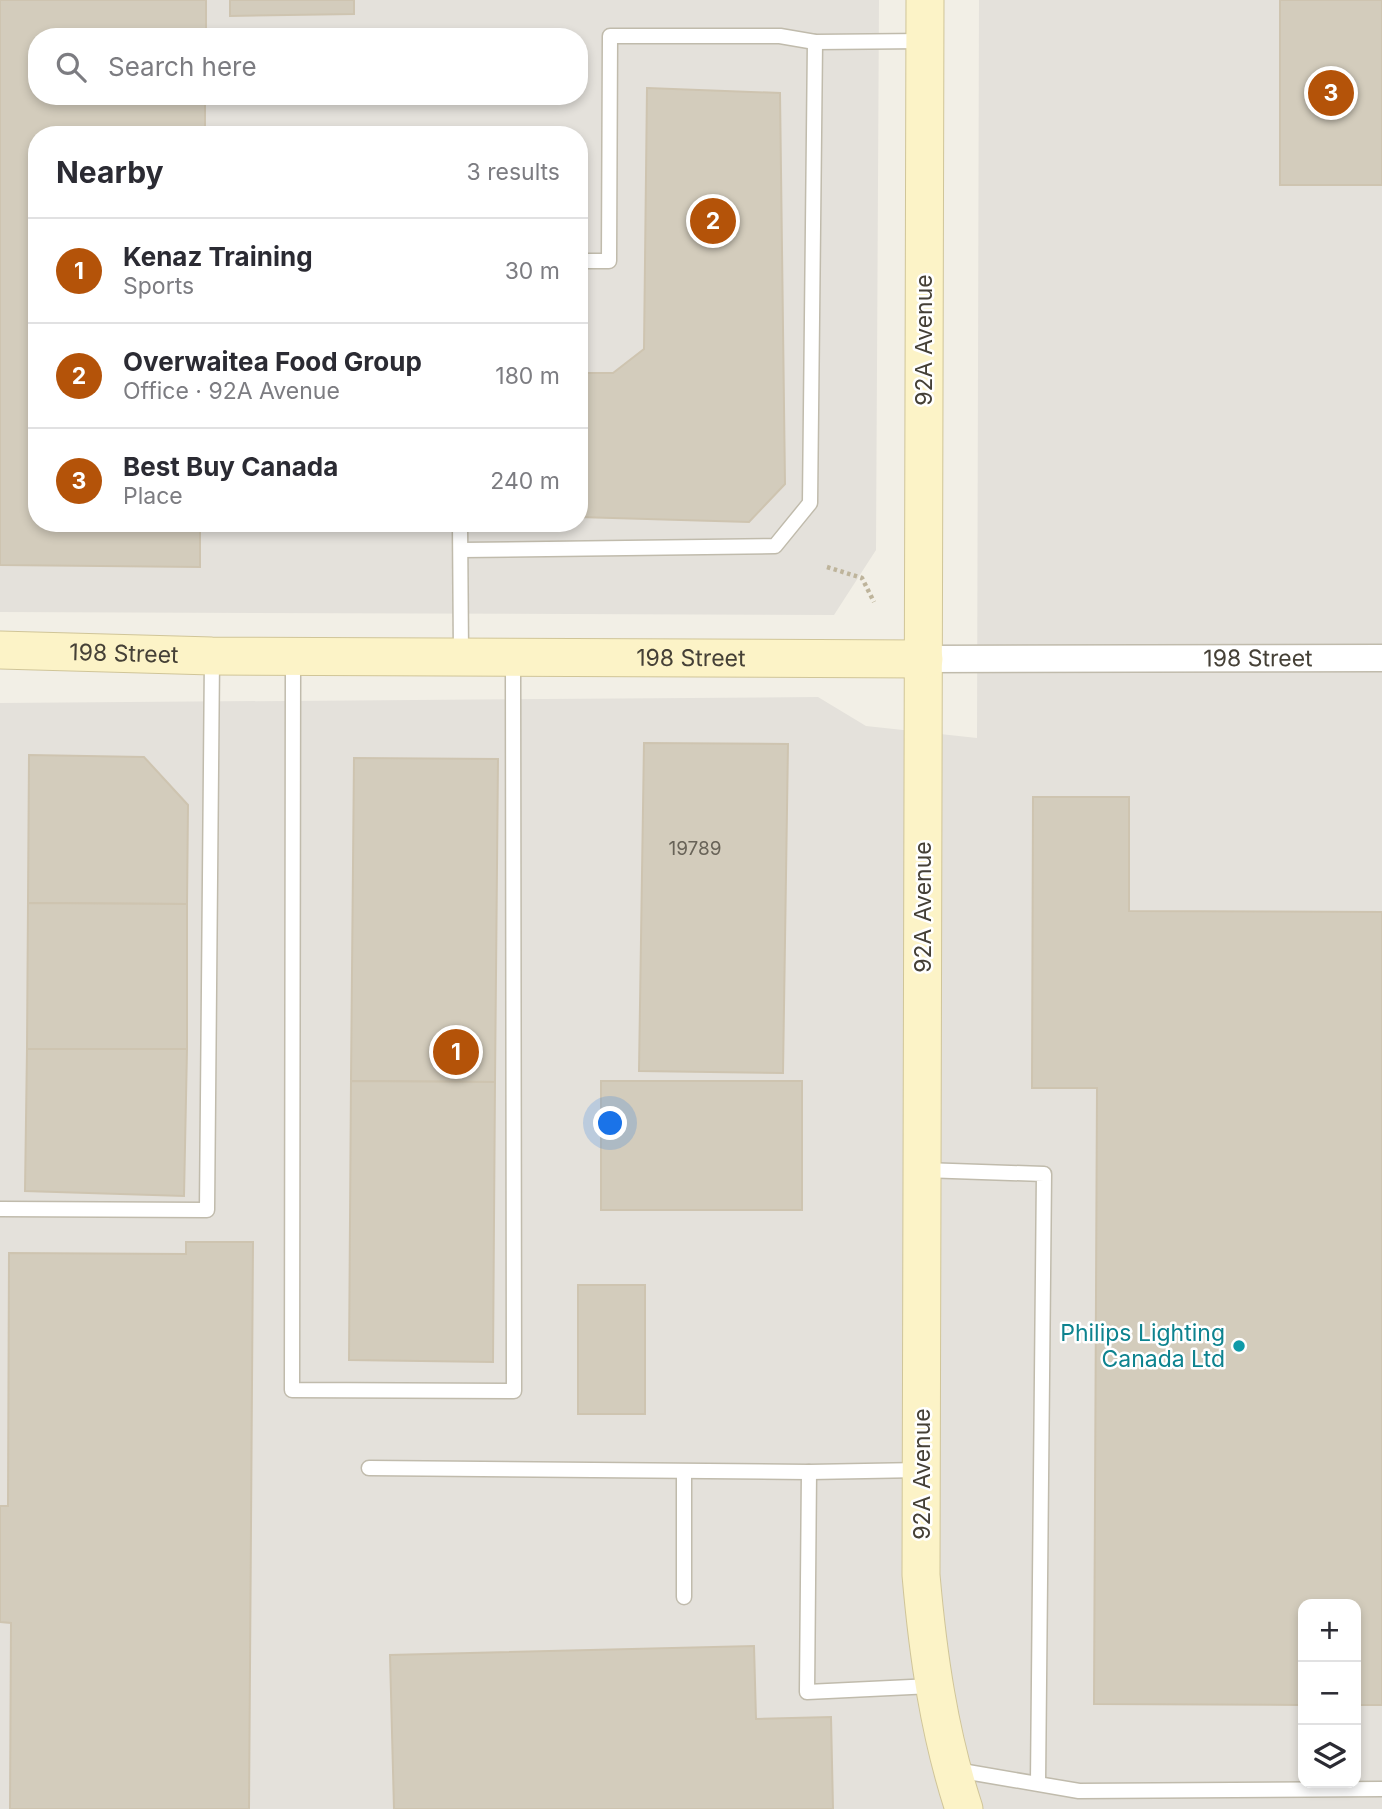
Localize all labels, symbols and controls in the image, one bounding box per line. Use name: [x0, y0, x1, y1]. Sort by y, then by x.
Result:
search box: [28, 28, 588, 105]
icon: search: [52, 48, 90, 86]
text: Search here: [108, 51, 257, 82]
pin: 3: [1308, 67, 1354, 119]
text: Nearby: [56, 154, 164, 190]
text: 3 results: [467, 158, 560, 186]
pin: 2: [690, 195, 736, 247]
text: Kenaz Training: [123, 241, 313, 272]
text: 1: [74, 257, 84, 285]
text: 30 m: [505, 257, 560, 285]
text: Sports: [123, 272, 194, 300]
street label: 92A Avenue: [910, 274, 938, 406]
text: Overwaitea Food Group: [123, 346, 422, 377]
text: 2: [72, 362, 86, 390]
text: 180 m: [495, 362, 560, 390]
text: Office · 92A Avenue: [123, 377, 340, 405]
text: Best Buy Canada: [123, 451, 338, 482]
text: 3: [72, 467, 86, 495]
text: 240 m: [490, 467, 560, 495]
text: Place: [123, 482, 183, 510]
street label: 198 Street: [69, 638, 179, 669]
street label: 198 Street: [636, 644, 746, 672]
street label: 198 Street: [1203, 644, 1313, 672]
house number: 19789: [668, 837, 722, 860]
street label: 92A Avenue: [909, 841, 937, 973]
pin: 1: [433, 1026, 479, 1078]
your location: [593, 1106, 627, 1140]
place label: Philips Lighting Canada Ltd: [1060, 1319, 1225, 1373]
marker: Philips Lighting Canada Ltd: [1231, 1338, 1247, 1354]
street label: 92A Avenue: [908, 1408, 936, 1540]
map controls: [1298, 1599, 1361, 1788]
button: +: [1298, 1599, 1361, 1662]
button: −: [1298, 1662, 1361, 1725]
button: layers: [1298, 1725, 1361, 1788]

